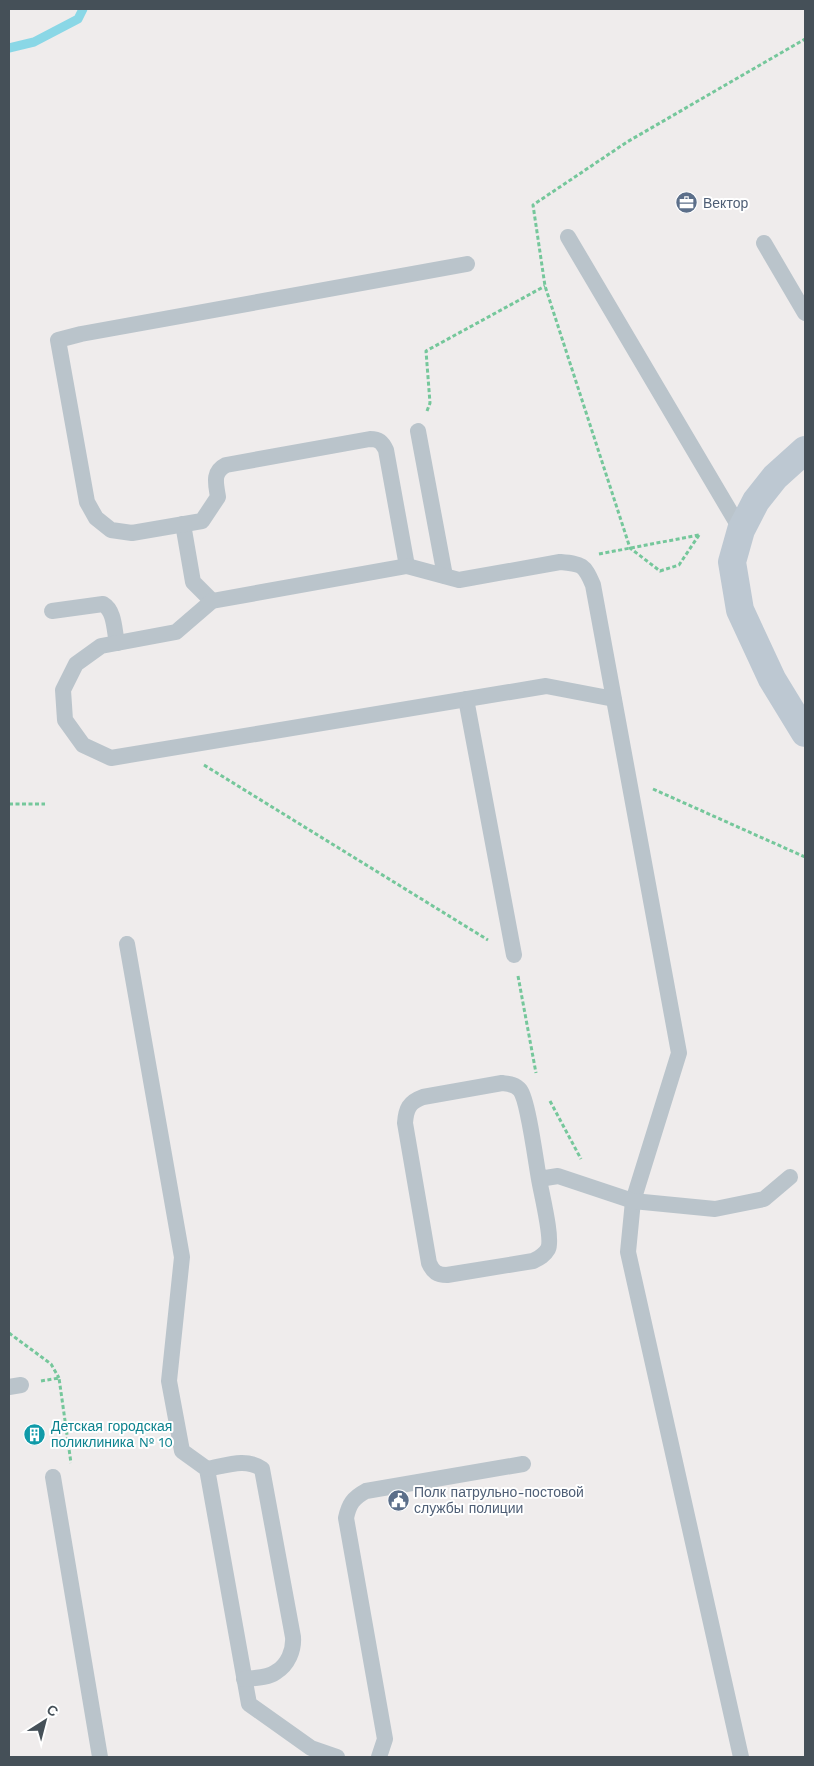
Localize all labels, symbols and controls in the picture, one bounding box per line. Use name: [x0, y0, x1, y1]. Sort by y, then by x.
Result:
office icon: Вектор: [675, 191, 699, 215]
place label: Вектор: [703, 195, 748, 211]
place label: Детская городская поликлиника № 10: [51, 1418, 173, 1450]
building icon: Детская городская поликлиника № 10: [23, 1422, 47, 1446]
place label: Полк патрульно-постовой службы полиции: [414, 1484, 584, 1516]
public building icon: Полк патрульно-постовой службы полиции: [386, 1488, 410, 1512]
north arrow: [20, 1696, 70, 1746]
text: С: [44, 1701, 61, 1720]

